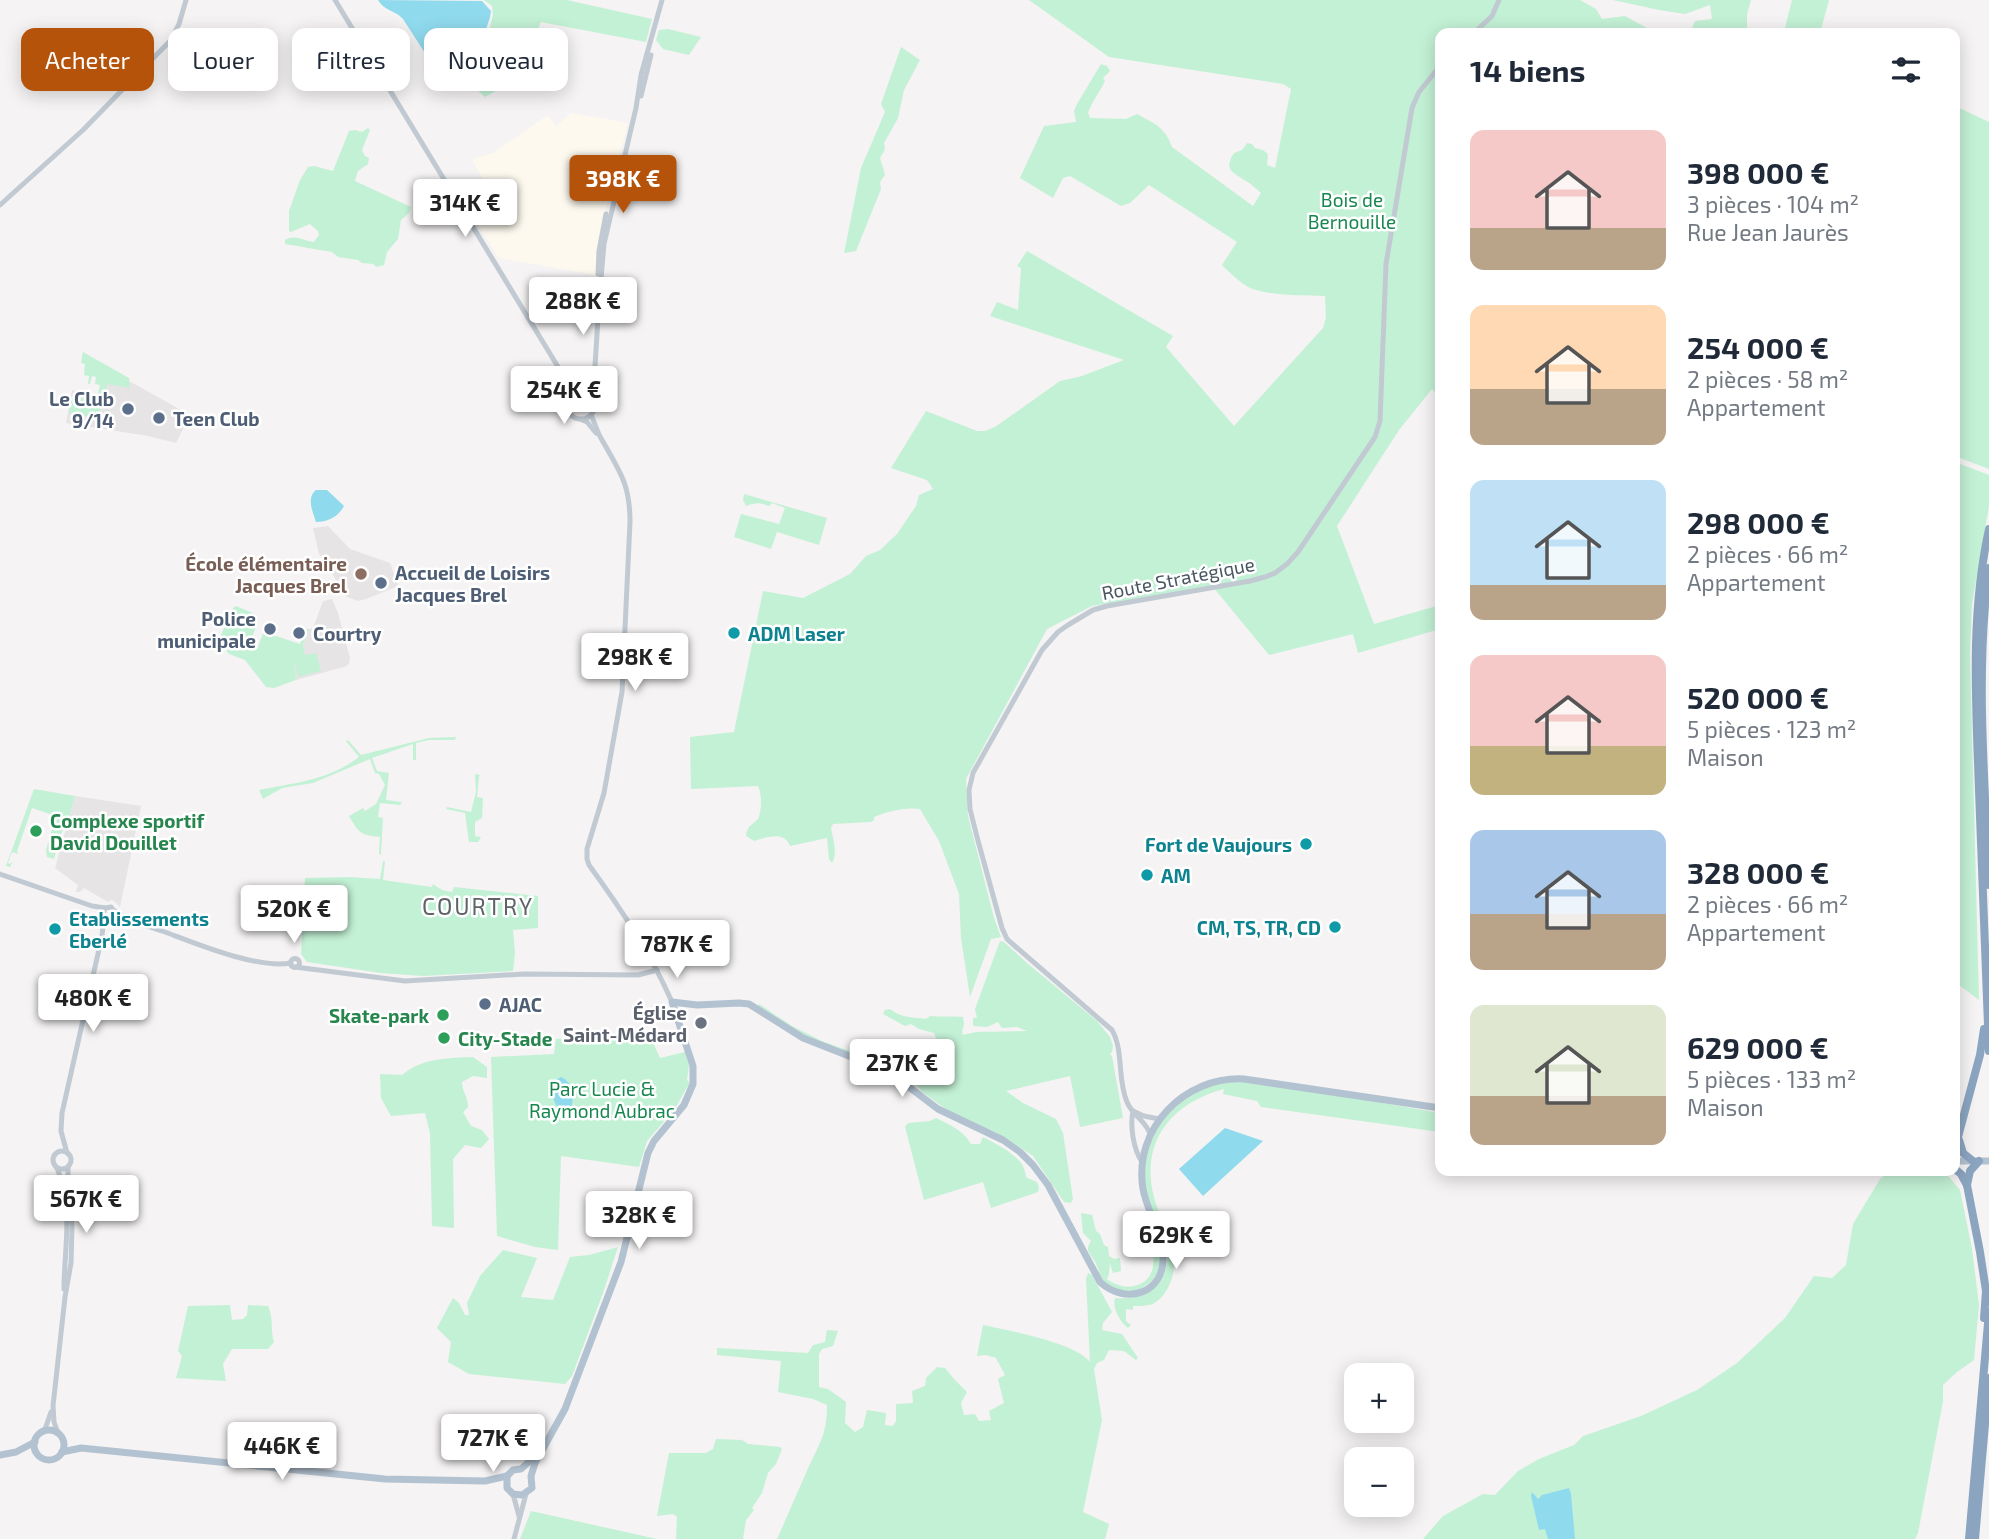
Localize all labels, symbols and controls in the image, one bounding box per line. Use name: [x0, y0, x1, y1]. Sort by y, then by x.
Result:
chip: Acheter: [21, 28, 154, 91]
chip: Louer: [168, 28, 278, 91]
chip: Filtres: [292, 28, 410, 91]
chip: Nouveau: [424, 28, 568, 91]
icon: filters: [1887, 51, 1925, 89]
text: 14 biens: [1470, 52, 1586, 88]
text: 398 000 €: [1687, 154, 1829, 190]
pin: 398K €: [566, 156, 680, 215]
icon: home: [1526, 158, 1610, 242]
text: 398K €: [585, 164, 661, 192]
pin: 314K €: [408, 180, 522, 239]
text: 314K €: [429, 188, 501, 216]
park label: Bois de Bernouille: [1308, 188, 1396, 233]
text: 3 pièces · 104 m²: [1687, 190, 1859, 218]
text: Rue Jean Jaurès: [1687, 218, 1849, 246]
pin: 288K €: [526, 278, 640, 337]
text: 288K €: [545, 286, 621, 314]
text: 254 000 €: [1687, 329, 1829, 365]
icon: home: [1526, 333, 1610, 417]
text: 2 pièces · 58 m²: [1687, 365, 1848, 393]
pin: 254K €: [507, 366, 621, 426]
text: 254K €: [527, 375, 601, 403]
place label: Le Club 9/14: [49, 387, 114, 432]
text: Appartement: [1687, 393, 1826, 421]
marker: Le Club 9/14: [120, 401, 136, 417]
place label: Teen Club: [173, 407, 259, 430]
marker: Teen Club: [151, 410, 167, 426]
text: 298 000 €: [1687, 504, 1830, 540]
icon: home: [1526, 508, 1610, 592]
text: 2 pièces · 66 m²: [1687, 540, 1848, 568]
place label: École élémentaire Jacques Brel: [185, 551, 348, 597]
street label: Route Stratégique: [1100, 552, 1256, 604]
place label: Accueil de Loisirs Jacques Brel: [395, 561, 550, 606]
marker: École élémentaire Jacques Brel: [353, 566, 369, 582]
text: Appartement: [1687, 568, 1826, 596]
marker: Accueil de Loisirs Jacques Brel: [373, 575, 389, 591]
place label: Police municipale: [157, 607, 256, 652]
marker: Police municipale: [262, 621, 278, 637]
place label: Courtry: [313, 622, 382, 646]
place label: ADM Laser: [748, 622, 845, 645]
marker: Courtry: [291, 625, 307, 641]
marker: ADM Laser: [726, 625, 742, 641]
pin: 298K €: [578, 634, 692, 693]
text: 298K €: [597, 642, 673, 670]
text: 520 000 €: [1687, 679, 1829, 715]
icon: home: [1526, 683, 1610, 767]
text: 5 pièces · 123 m²: [1687, 715, 1856, 743]
text: Maison: [1687, 743, 1764, 771]
place label: Complexe sportif David Douillet: [50, 809, 206, 854]
marker: Complexe sportif David Douillet: [28, 823, 44, 839]
place label: Fort de Vaujours: [1145, 833, 1292, 856]
marker: Fort de Vaujours: [1298, 836, 1314, 852]
text: 328 000 €: [1687, 854, 1829, 890]
icon: home: [1526, 858, 1610, 942]
place label: AM: [1161, 864, 1191, 887]
marker: AM: [1139, 867, 1155, 883]
pin: 520K €: [237, 886, 351, 945]
text: 2 pièces · 66 m²: [1687, 890, 1848, 918]
district label: COURTRY: [422, 892, 534, 920]
text: 520K €: [257, 894, 331, 922]
place label: Etablissements Eberlé: [69, 907, 209, 952]
place label: CM, TS, TR, CD: [1197, 916, 1321, 939]
text: Appartement: [1687, 918, 1826, 946]
marker: CM, TS, TR, CD: [1327, 919, 1343, 935]
pin: 787K €: [620, 920, 734, 980]
marker: Etablissements Eberlé: [47, 921, 63, 937]
text: 787K €: [641, 929, 713, 957]
pin: 480K €: [36, 974, 150, 1034]
text: 480K €: [54, 983, 132, 1011]
place label: AJAC: [499, 993, 542, 1016]
marker: AJAC: [477, 996, 493, 1012]
place label: Église Saint-Médard: [563, 1000, 687, 1046]
place label: Skate-park: [329, 1004, 429, 1027]
marker: Skate-park: [435, 1007, 451, 1023]
marker: Église Saint-Médard: [693, 1015, 709, 1031]
place label: City-Stade: [458, 1027, 553, 1051]
text: 629 000 €: [1687, 1029, 1829, 1065]
marker: City-Stade: [436, 1030, 452, 1046]
icon: home: [1526, 1033, 1610, 1117]
pin: 237K €: [845, 1040, 959, 1099]
text: 237K €: [866, 1048, 938, 1076]
text: 5 pièces · 133 m²: [1687, 1065, 1856, 1093]
park label: Parc Lucie & Raymond Aubrac: [529, 1077, 675, 1122]
text: Maison: [1687, 1093, 1764, 1121]
pin: 567K €: [29, 1176, 143, 1235]
text: 567K €: [50, 1184, 122, 1212]
pin: 328K €: [582, 1192, 696, 1251]
text: 328K €: [602, 1200, 676, 1228]
pin: 629K €: [1119, 1212, 1233, 1271]
text: 629K €: [1139, 1220, 1213, 1248]
map controls: [1344, 1363, 1414, 1517]
button: +: [1344, 1363, 1414, 1433]
pin: 727K €: [436, 1414, 550, 1474]
pin: 446K €: [225, 1422, 339, 1482]
text: 727K €: [457, 1423, 529, 1451]
text: 446K €: [244, 1431, 320, 1459]
button: −: [1344, 1447, 1414, 1517]

